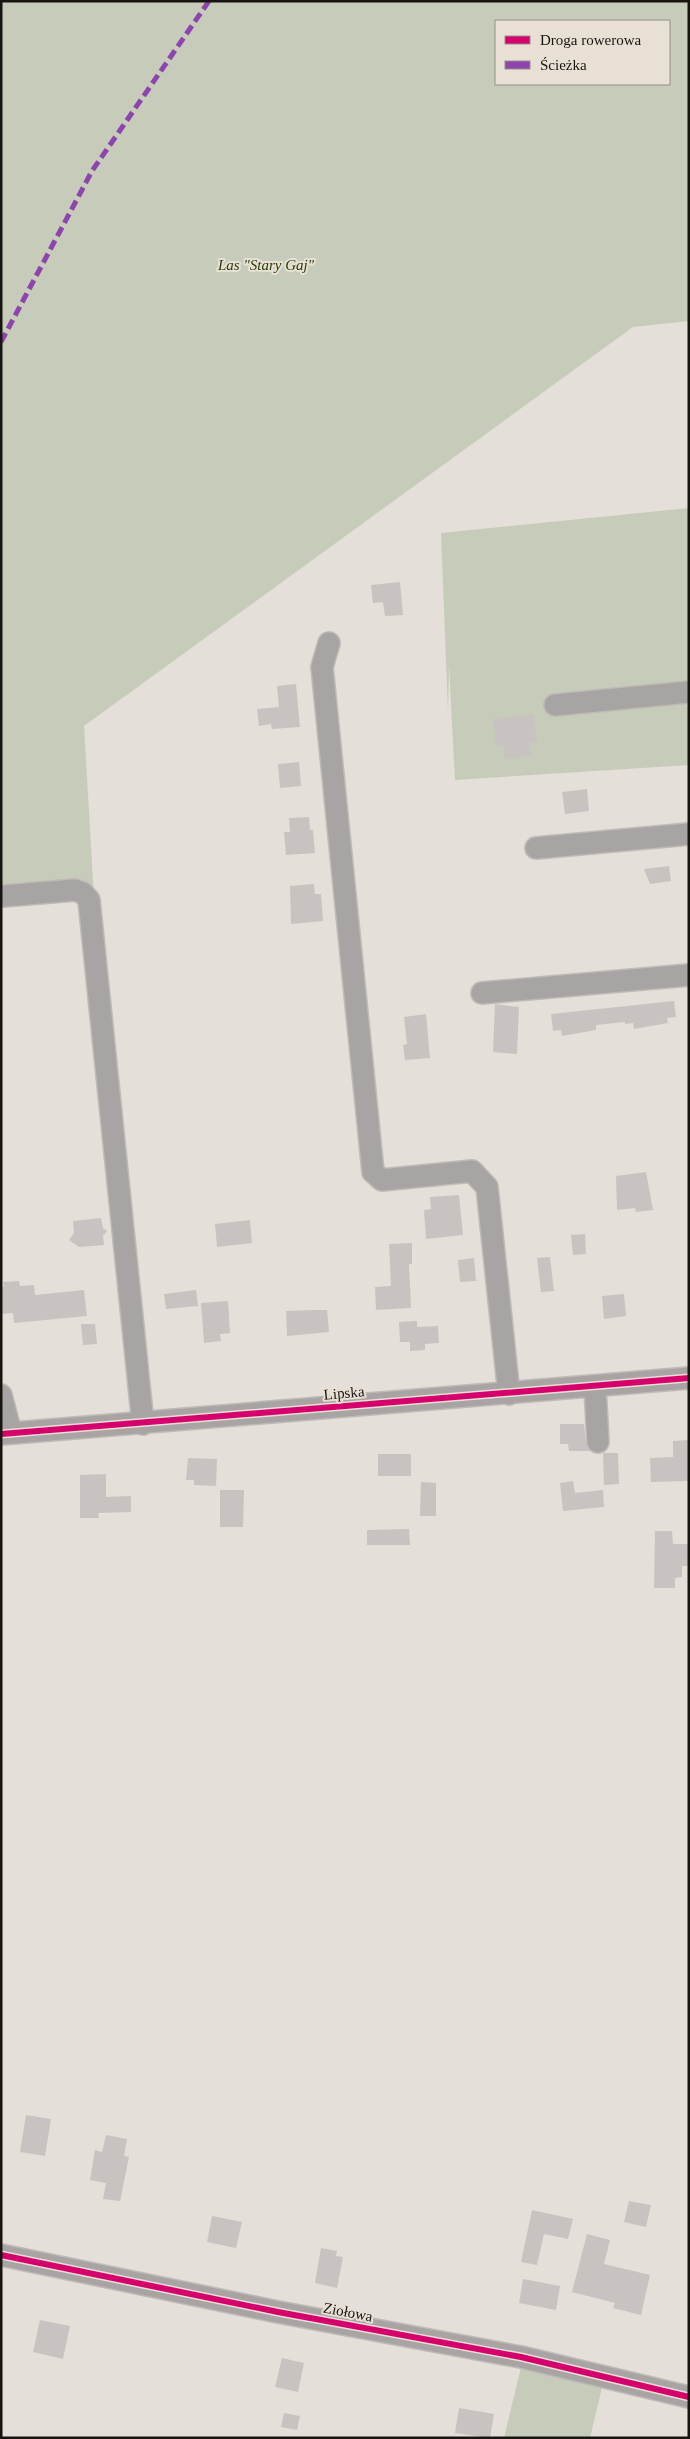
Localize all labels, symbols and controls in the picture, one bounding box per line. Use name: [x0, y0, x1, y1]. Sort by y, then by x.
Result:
legend: [495, 20, 670, 85]
text: Droga rowerowa: [540, 32, 642, 48]
text: Ścieżka: [540, 57, 587, 73]
park label: Las "Stary Gaj": [217, 257, 315, 273]
street label: Lipska: [323, 1383, 365, 1403]
street label: Ziołowa: [322, 2299, 374, 2325]

